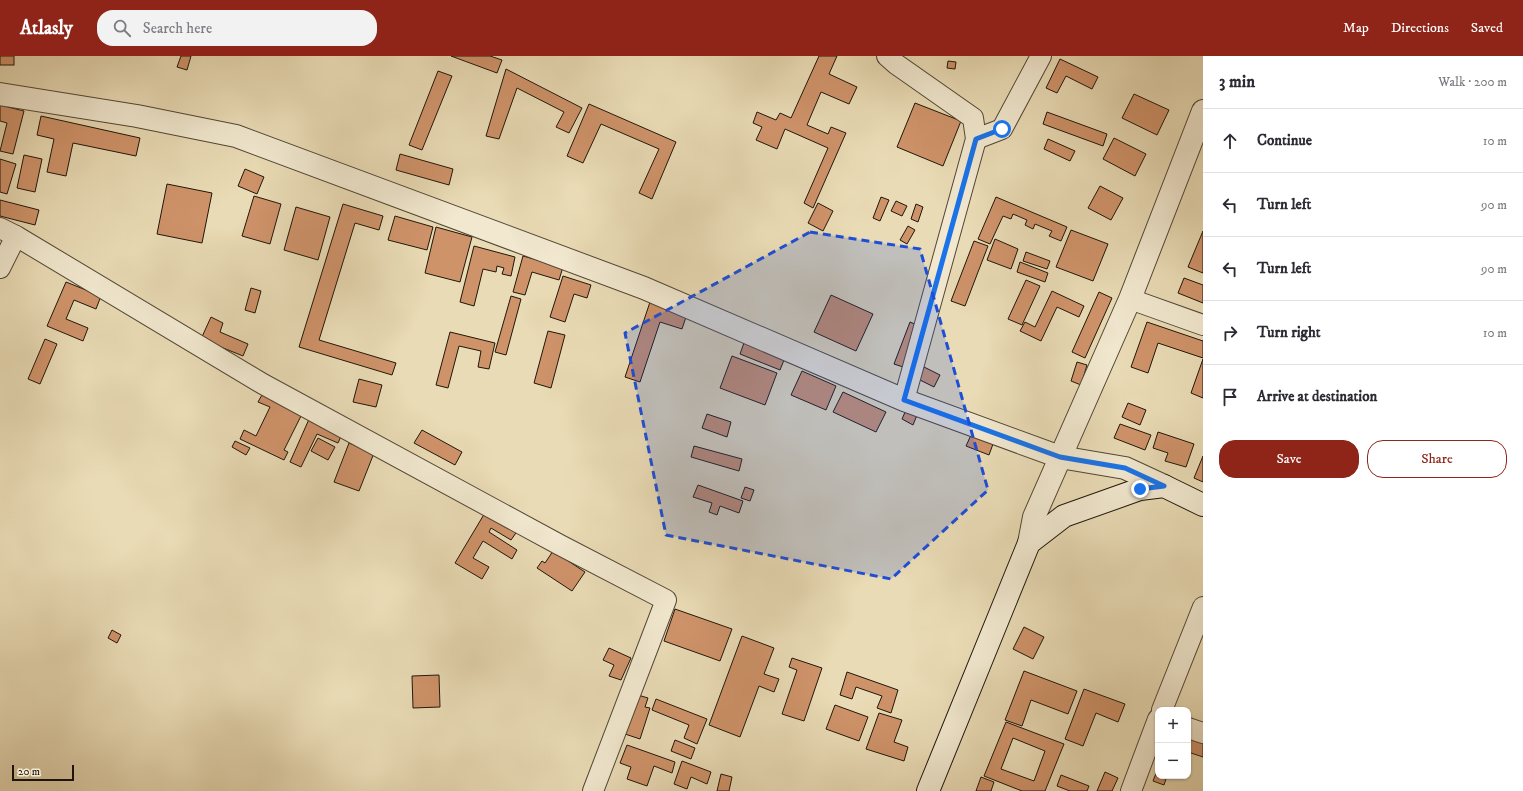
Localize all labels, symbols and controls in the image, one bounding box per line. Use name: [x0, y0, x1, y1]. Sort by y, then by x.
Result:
search box: [97, 10, 377, 46]
text: Atlasly: [20, 17, 73, 40]
icon: search: [111, 17, 133, 39]
text: Search here: [143, 19, 212, 38]
text: Map: [1343, 19, 1369, 37]
text: Directions: [1391, 19, 1449, 37]
text: Saved: [1471, 19, 1503, 37]
text: 3 min: [1219, 71, 1255, 93]
text: Walk · 200 m: [1438, 74, 1507, 90]
route start: [993, 120, 1011, 138]
icon: ahead: [1219, 130, 1241, 152]
text: Continue: [1257, 131, 1312, 150]
text: 10 m: [1483, 133, 1507, 149]
icon: left: [1219, 194, 1241, 216]
text: Turn left: [1257, 195, 1311, 214]
text: 90 m: [1481, 197, 1507, 213]
icon: left: [1219, 258, 1241, 280]
text: Turn left: [1257, 259, 1311, 278]
text: 90 m: [1481, 261, 1507, 277]
icon: right: [1219, 322, 1241, 344]
text: Turn right: [1257, 323, 1320, 342]
text: 10 m: [1483, 325, 1507, 341]
icon: arrive: [1219, 386, 1241, 408]
text: Arrive at destination: [1257, 387, 1377, 406]
button: Save: [1219, 440, 1359, 478]
button: Share: [1367, 440, 1507, 478]
route end: [1131, 480, 1149, 498]
map controls: [1155, 707, 1191, 779]
button: +: [1155, 707, 1191, 743]
button: −: [1155, 743, 1191, 779]
scale bar: [12, 763, 74, 782]
text: 20 m: [18, 765, 40, 779]

